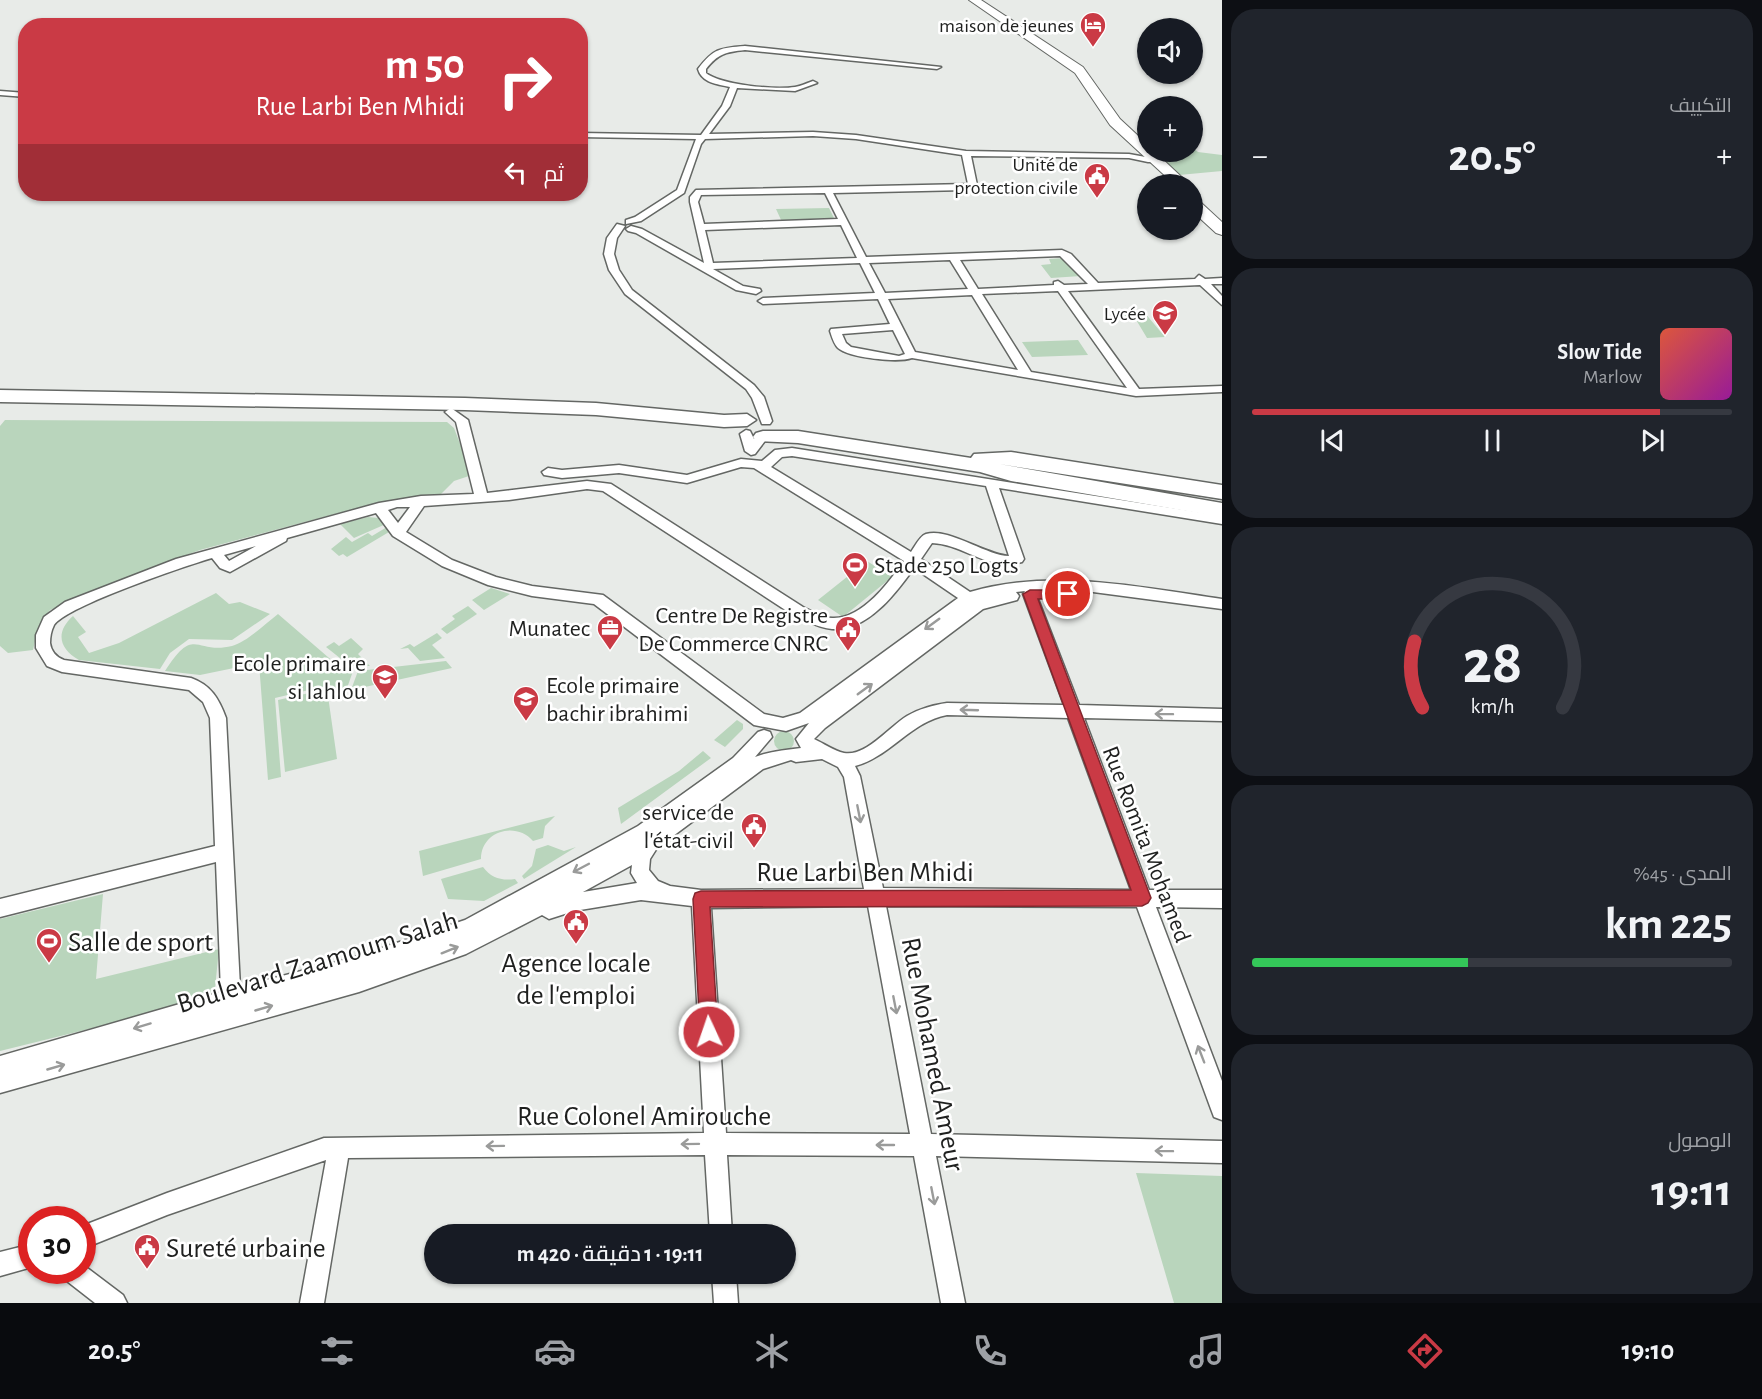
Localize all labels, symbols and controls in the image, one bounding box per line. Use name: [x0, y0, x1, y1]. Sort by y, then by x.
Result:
hotel icon: maison de jeunes: [1078, 10, 1108, 48]
place label: maison de jeunes: [939, 16, 1074, 36]
map controls: [1137, 18, 1203, 240]
button: sound: [1137, 18, 1203, 84]
icon: right: [486, 42, 564, 120]
text: 50 m: [385, 44, 465, 86]
text: Rue Larbi Ben Mhidi: [255, 93, 465, 120]
button: +: [1137, 96, 1203, 162]
text: التكييف: [1669, 96, 1732, 116]
text: 20.5°: [1448, 134, 1536, 179]
text: −: [1252, 140, 1268, 173]
text: +: [1716, 140, 1732, 173]
place label: Unité de protection civile: [954, 155, 1078, 198]
icon: left: [499, 156, 532, 189]
public building icon: Unité de protection civile: [1082, 161, 1112, 199]
text: ثم: [544, 163, 564, 185]
button: −: [1137, 174, 1203, 240]
school or university icon: Lycée: [1150, 298, 1180, 336]
place label: Lycée: [1104, 304, 1146, 324]
text: Slow Tide: [1557, 341, 1642, 363]
text: Marlow: [1583, 367, 1642, 387]
icon: previous: [1316, 424, 1349, 457]
icon: pause: [1476, 424, 1509, 457]
icon: next: [1636, 424, 1669, 457]
sports icon: Stade 250 Logts: [840, 550, 870, 588]
place label: Stade 250 Logts: [874, 554, 1019, 578]
pin: [1042, 568, 1093, 619]
icon: arrive: [1051, 577, 1084, 610]
place label: Centre De Registre De Commerce CNRC: [638, 604, 828, 656]
office icon: Munatec: [595, 613, 625, 651]
public building icon: Centre De Registre De Commerce CNRC: [833, 614, 863, 652]
place label: Munatec: [508, 617, 590, 641]
one-way arrow: [925, 618, 941, 630]
text: 28: [1462, 633, 1522, 695]
place label: Ecole primaire si lahlou: [233, 652, 366, 704]
school or university icon: Ecole primaire si lahlou: [370, 662, 400, 700]
place label: Ecole primaire bachir ibrahimi: [546, 674, 688, 726]
one-way arrow: [856, 683, 872, 695]
school or university icon: Ecole primaire bachir ibrahimi: [511, 684, 541, 722]
text: km/h: [1470, 697, 1514, 718]
one-way arrow: [959, 704, 979, 715]
one-way arrow: [1154, 708, 1174, 720]
street label: Rue Romita Mohamed: [1098, 743, 1195, 946]
place label: service de l'état-civil: [642, 801, 734, 853]
one-way arrow: [854, 803, 865, 823]
public building icon: service de l'état-civil: [739, 811, 769, 849]
street label: Rue Larbi Ben Mhidi: [756, 859, 974, 887]
one-way arrow: [573, 862, 590, 874]
text: المدى · 45%: [1633, 864, 1732, 884]
text: 225 km: [1605, 902, 1732, 947]
street label: Boulevard Zaamoum Salah: [174, 907, 461, 1019]
public building icon: Agence locale de l'emploi: [561, 907, 591, 945]
sports icon: Salle de sport: [34, 926, 64, 964]
place label: Salle de sport: [68, 929, 213, 957]
street label: Rue Mohamed Ameur: [896, 935, 968, 1174]
one-way arrow: [440, 944, 459, 955]
place label: Agence locale de l'emploi: [501, 950, 651, 1010]
one-way arrow: [890, 995, 901, 1014]
position arrow: [677, 1000, 741, 1064]
one-way arrow: [254, 1002, 273, 1014]
one-way arrow: [133, 1021, 152, 1032]
one-way arrow: [1195, 1045, 1206, 1064]
one-way arrow: [46, 1061, 65, 1072]
street label: Rue Colonel Amirouche: [517, 1103, 771, 1131]
text: الوصول: [1668, 1131, 1732, 1151]
one-way arrow: [680, 1138, 700, 1150]
one-way arrow: [875, 1139, 895, 1151]
one-way arrow: [485, 1140, 505, 1152]
one-way arrow: [1154, 1145, 1174, 1157]
text: 19:11: [1651, 1169, 1732, 1214]
one-way arrow: [928, 1186, 939, 1206]
speed limit sign: 30: [18, 1206, 96, 1284]
public building icon: Sureté urbaine: [132, 1232, 162, 1270]
place label: Sureté urbaine: [166, 1235, 326, 1263]
text: 19:11 · 1 دقيقة · 420 m: [517, 1243, 703, 1265]
icon: filters: [316, 1330, 358, 1372]
icon: car: [534, 1330, 576, 1372]
icon: climate: [751, 1330, 793, 1372]
icon: phone: [969, 1330, 1011, 1372]
icon: music: [1186, 1330, 1228, 1372]
icon: directions: [1404, 1330, 1446, 1372]
text: 20.5°: [88, 1337, 140, 1364]
text: 19:10: [1621, 1337, 1674, 1364]

